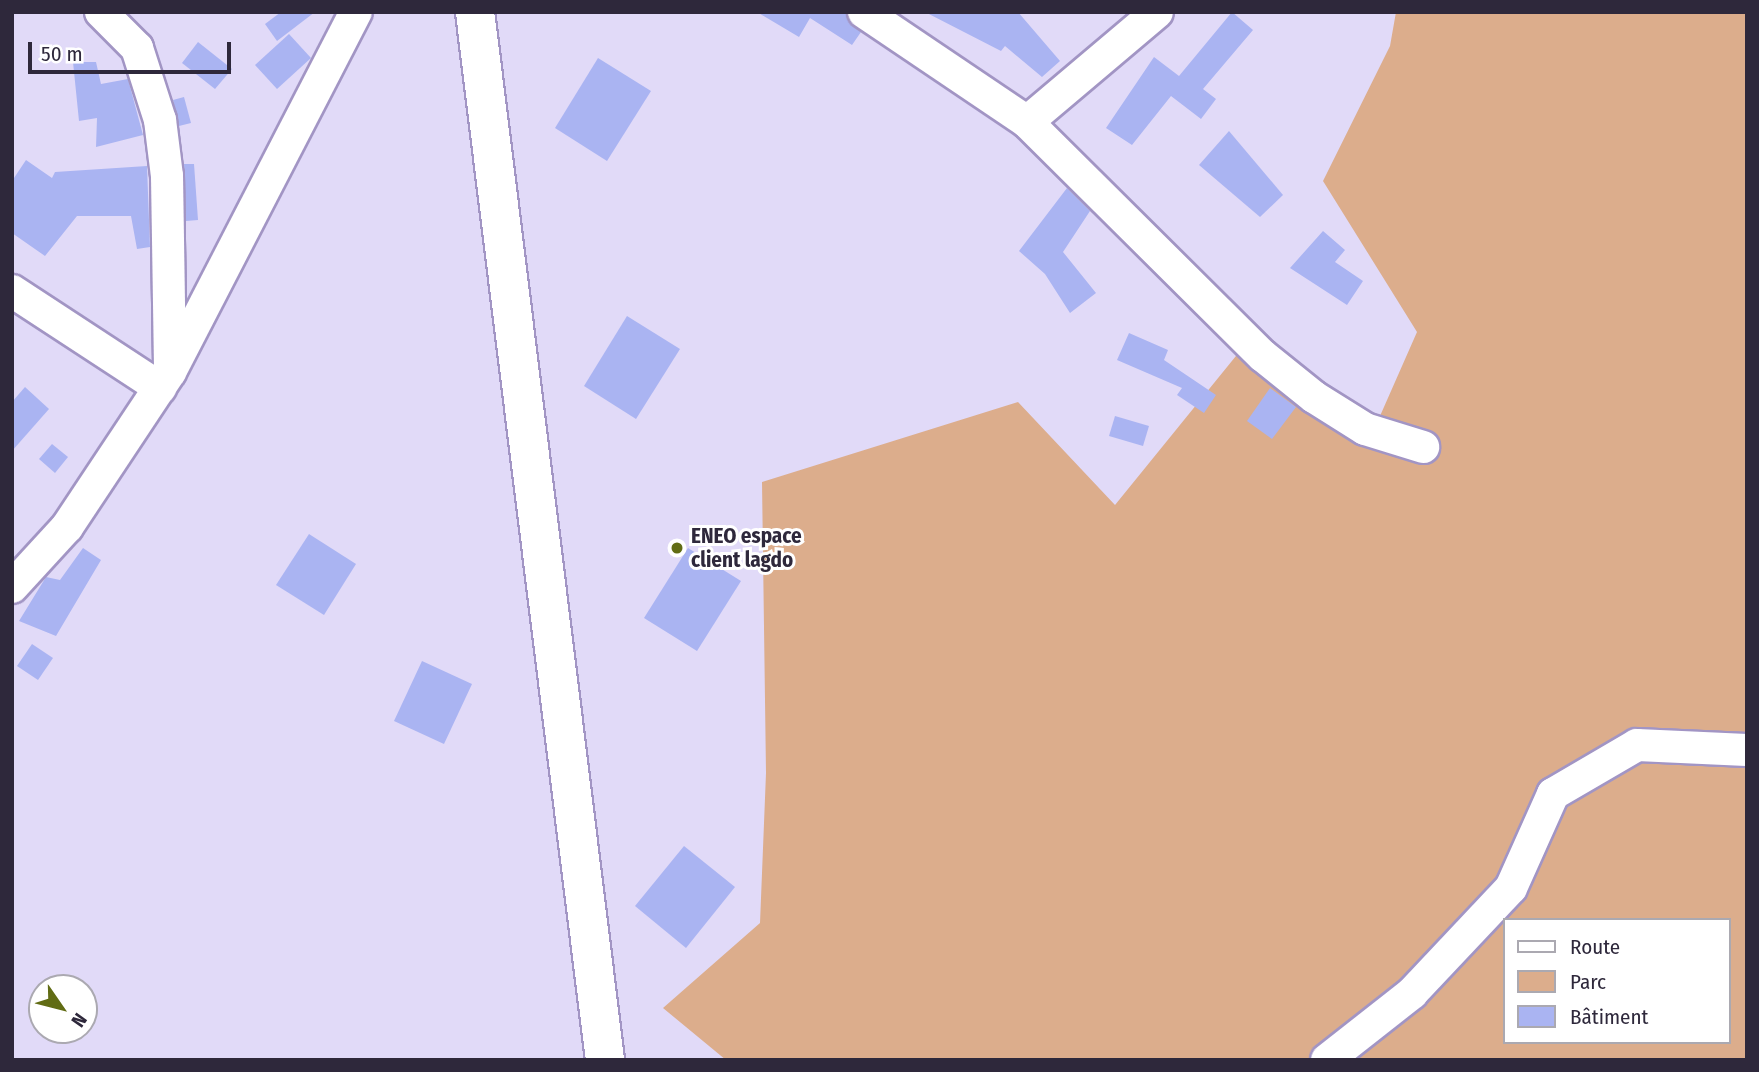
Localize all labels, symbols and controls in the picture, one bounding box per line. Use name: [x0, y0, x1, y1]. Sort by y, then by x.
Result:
scale bar: [32, 28, 234, 72]
text: 50 m: [41, 41, 83, 67]
place label: ENEO espace client lagdo: [691, 523, 802, 573]
marker: ENEO espace client lagdo: [669, 540, 685, 556]
legend: [1504, 918, 1731, 1044]
text: Route: [1570, 934, 1620, 960]
text: Parc: [1570, 969, 1606, 995]
north arrow: [28, 974, 98, 1044]
text: Bâtiment: [1570, 1004, 1648, 1030]
text: N: [66, 1009, 92, 1031]

